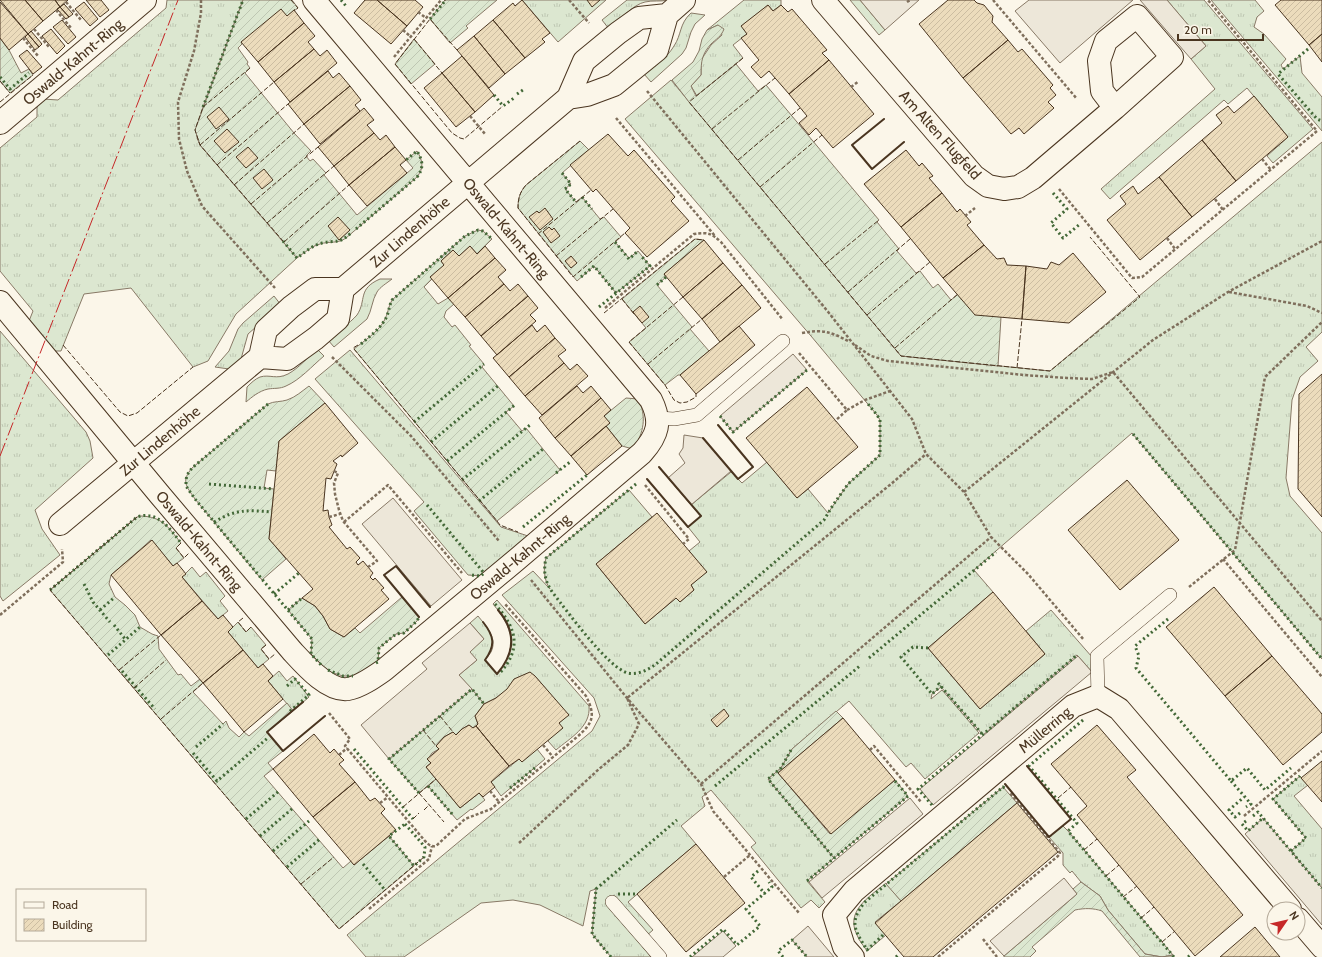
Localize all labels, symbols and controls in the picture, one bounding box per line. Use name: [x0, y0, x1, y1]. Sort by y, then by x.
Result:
street label: Oswald-Kahnt-Ring: [19, 14, 127, 109]
scale bar: [1178, 16, 1263, 42]
text: 20 m: [1184, 22, 1212, 37]
street label: Am Alten Flugfeld: [895, 87, 985, 183]
street label: Oswald-Kahnt-Ring: [459, 174, 554, 282]
street label: Zur Lindenhöhe: [367, 192, 454, 271]
street label: Zur Lindenhöhe: [116, 402, 204, 480]
street label: Oswald-Kahnt-Ring: [152, 487, 247, 595]
street label: Oswald-Kahnt-Ring: [466, 509, 574, 604]
street label: Müllerring: [1015, 702, 1075, 757]
legend: [16, 889, 146, 941]
text: Road: [52, 897, 78, 912]
north arrow: [1266, 901, 1306, 941]
text: N: [1286, 908, 1302, 923]
text: Building: [52, 917, 94, 932]

